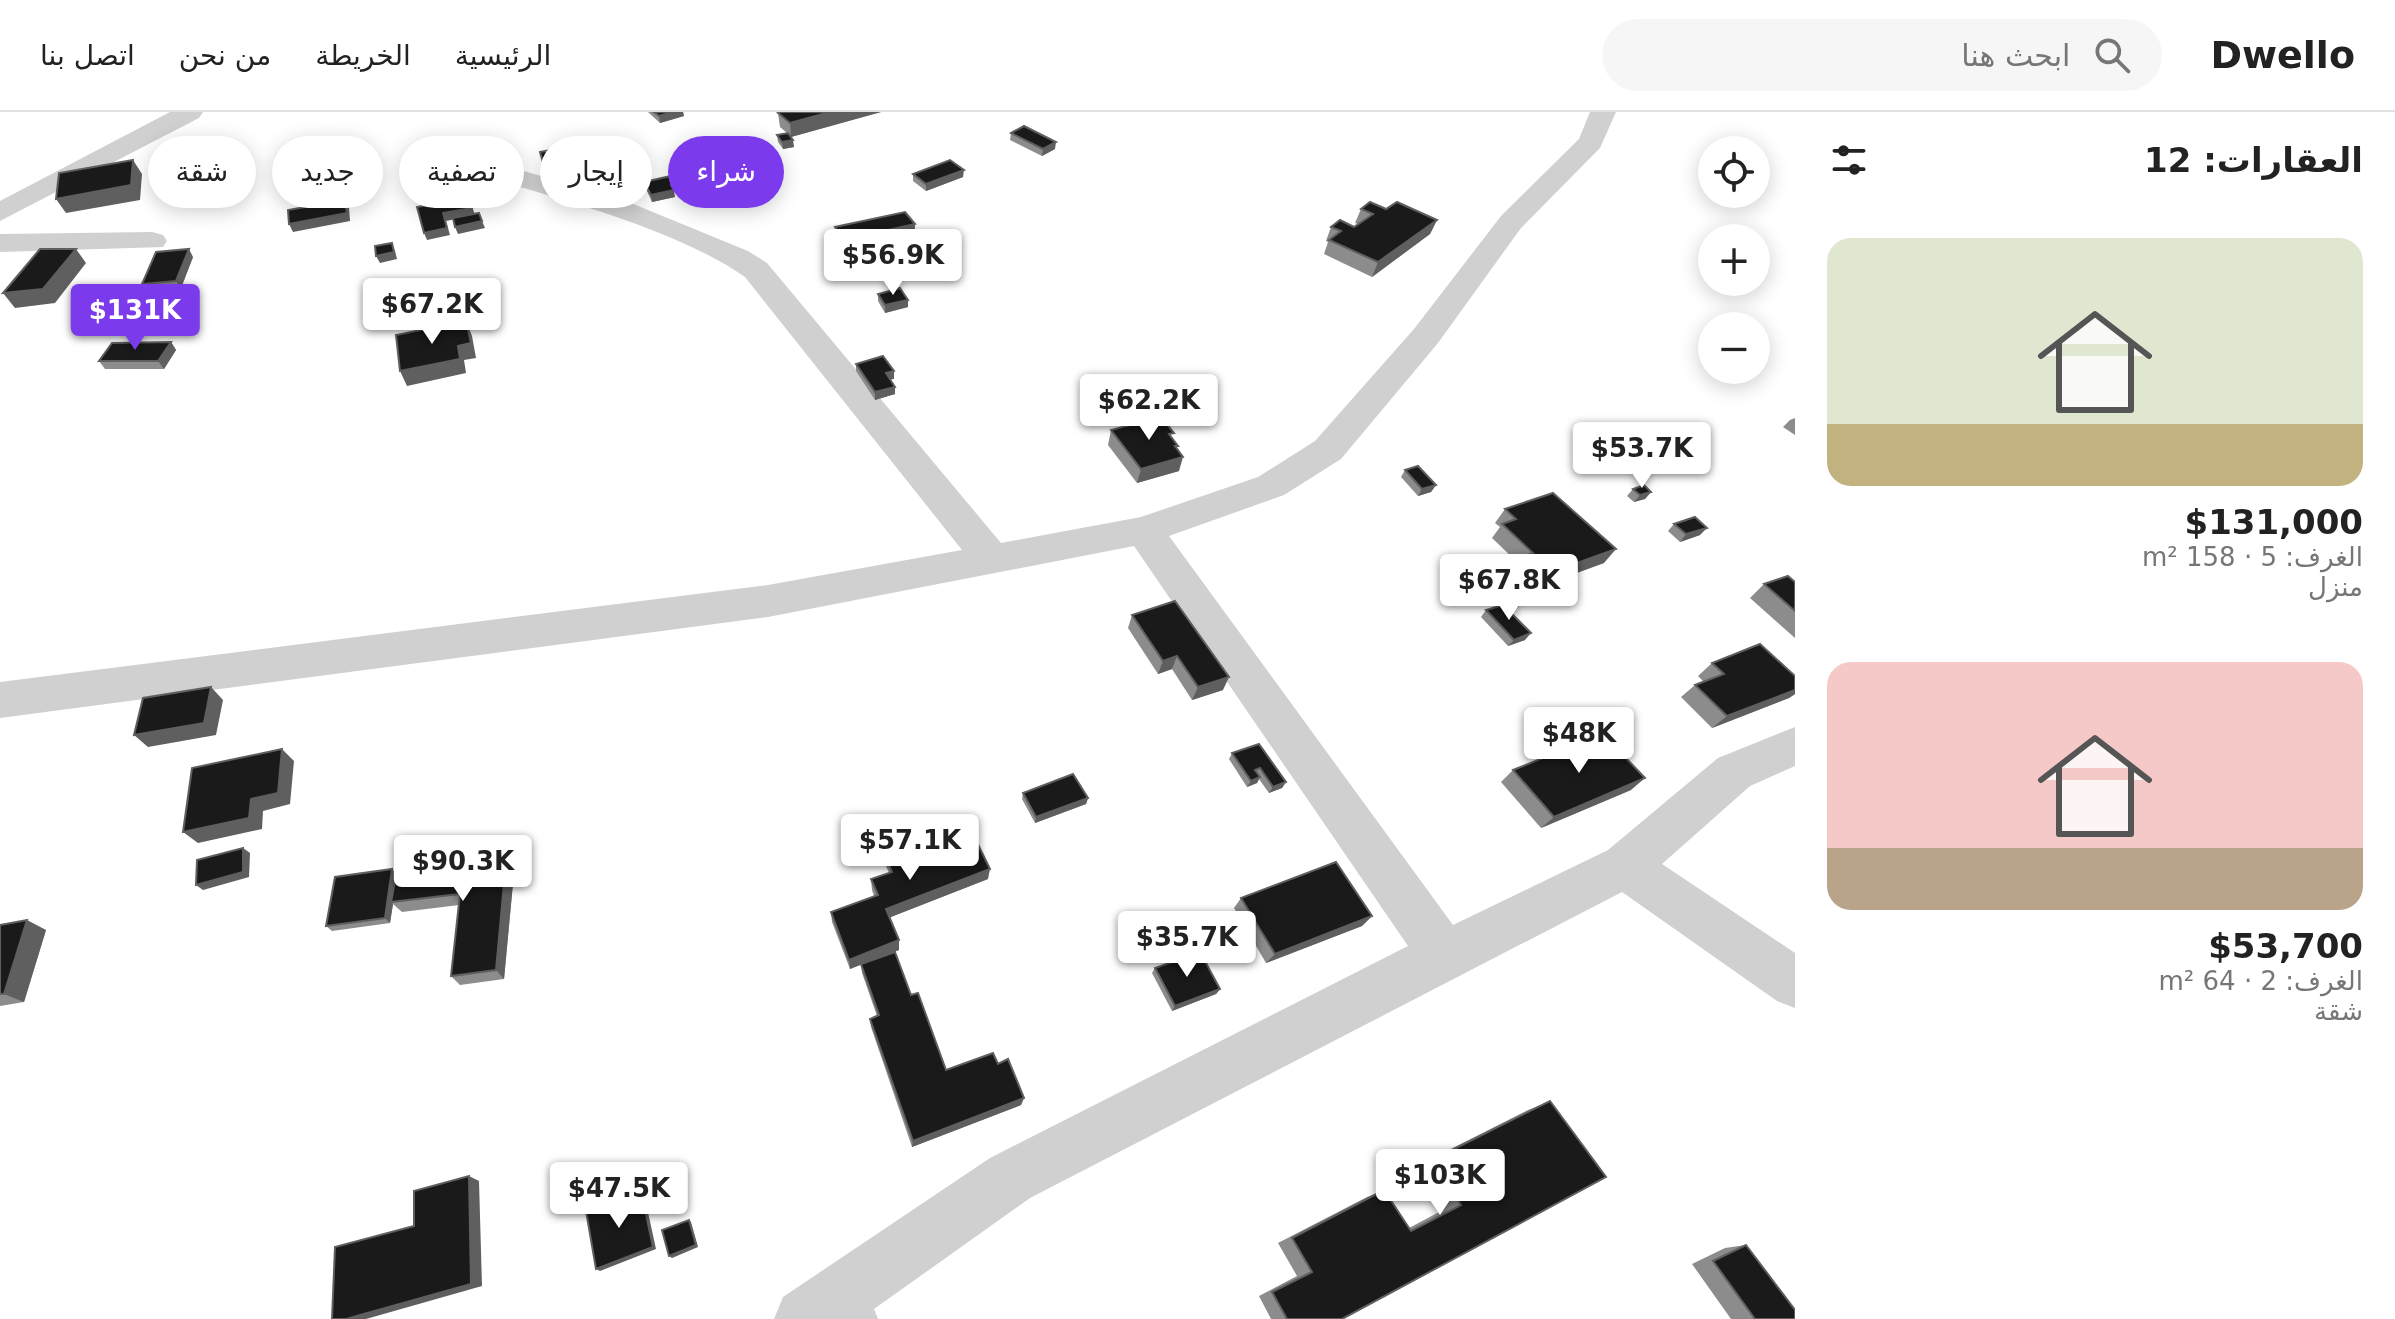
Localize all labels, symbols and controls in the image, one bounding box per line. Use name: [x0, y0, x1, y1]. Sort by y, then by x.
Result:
search box: [1602, 19, 2162, 91]
icon: search: [2090, 33, 2134, 77]
text: Dwello: [2210, 33, 2355, 77]
text: ابحث هنا: [1961, 38, 2070, 73]
text: اتصل بنا: [40, 39, 135, 72]
text: من نحن: [179, 39, 271, 72]
text: الخريطة: [315, 39, 411, 72]
text: الرئيسية: [455, 39, 551, 72]
chip: شقة: [148, 136, 256, 208]
chip: جديد: [272, 136, 383, 208]
chip: تصفية: [399, 136, 524, 208]
chip: إيجار: [540, 136, 652, 208]
chip: شراء: [668, 136, 784, 208]
map controls: [1698, 136, 1770, 384]
button: locate: [1698, 136, 1770, 208]
icon: filters: [1827, 138, 1871, 182]
text: العقارات: 12: [2144, 140, 2363, 180]
button: +: [1698, 224, 1770, 296]
pin: $56.9K: [828, 229, 958, 297]
text: $56.9K: [842, 240, 944, 270]
pin: $67.2K: [367, 278, 497, 346]
pin: $131K: [79, 284, 191, 352]
text: $67.2K: [381, 289, 483, 319]
icon: home: [2023, 290, 2167, 434]
text: $131K: [89, 295, 181, 325]
button: −: [1698, 312, 1770, 384]
pin: $62.2K: [1084, 374, 1214, 442]
text: $62.2K: [1098, 385, 1200, 415]
pin: $53.7K: [1577, 422, 1707, 490]
text: $53.7K: [1591, 433, 1693, 463]
text: $131,000: [2184, 502, 2363, 542]
text: الغرف: 5 · 158 m²: [2142, 542, 2363, 572]
pin: $67.8K: [1444, 554, 1574, 622]
text: $67.8K: [1458, 565, 1560, 595]
text: منزل: [2308, 572, 2363, 602]
pin: $48K: [1532, 707, 1626, 775]
icon: home: [2023, 714, 2167, 858]
text: $48K: [1542, 718, 1616, 748]
pin: $57.1K: [845, 814, 975, 882]
text: $57.1K: [859, 825, 961, 855]
pin: $90.3K: [398, 835, 528, 903]
text: $90.3K: [412, 846, 514, 876]
pin: $35.7K: [1122, 911, 1252, 979]
text: $35.7K: [1136, 922, 1238, 952]
text: $53,700: [2208, 926, 2363, 966]
text: الغرف: 2 · 64 m²: [2159, 966, 2363, 996]
text: شقة: [2314, 996, 2363, 1026]
pin: $103K: [1384, 1149, 1496, 1217]
text: $103K: [1394, 1160, 1486, 1190]
pin: $47.5K: [554, 1162, 684, 1230]
text: $47.5K: [568, 1173, 670, 1203]

